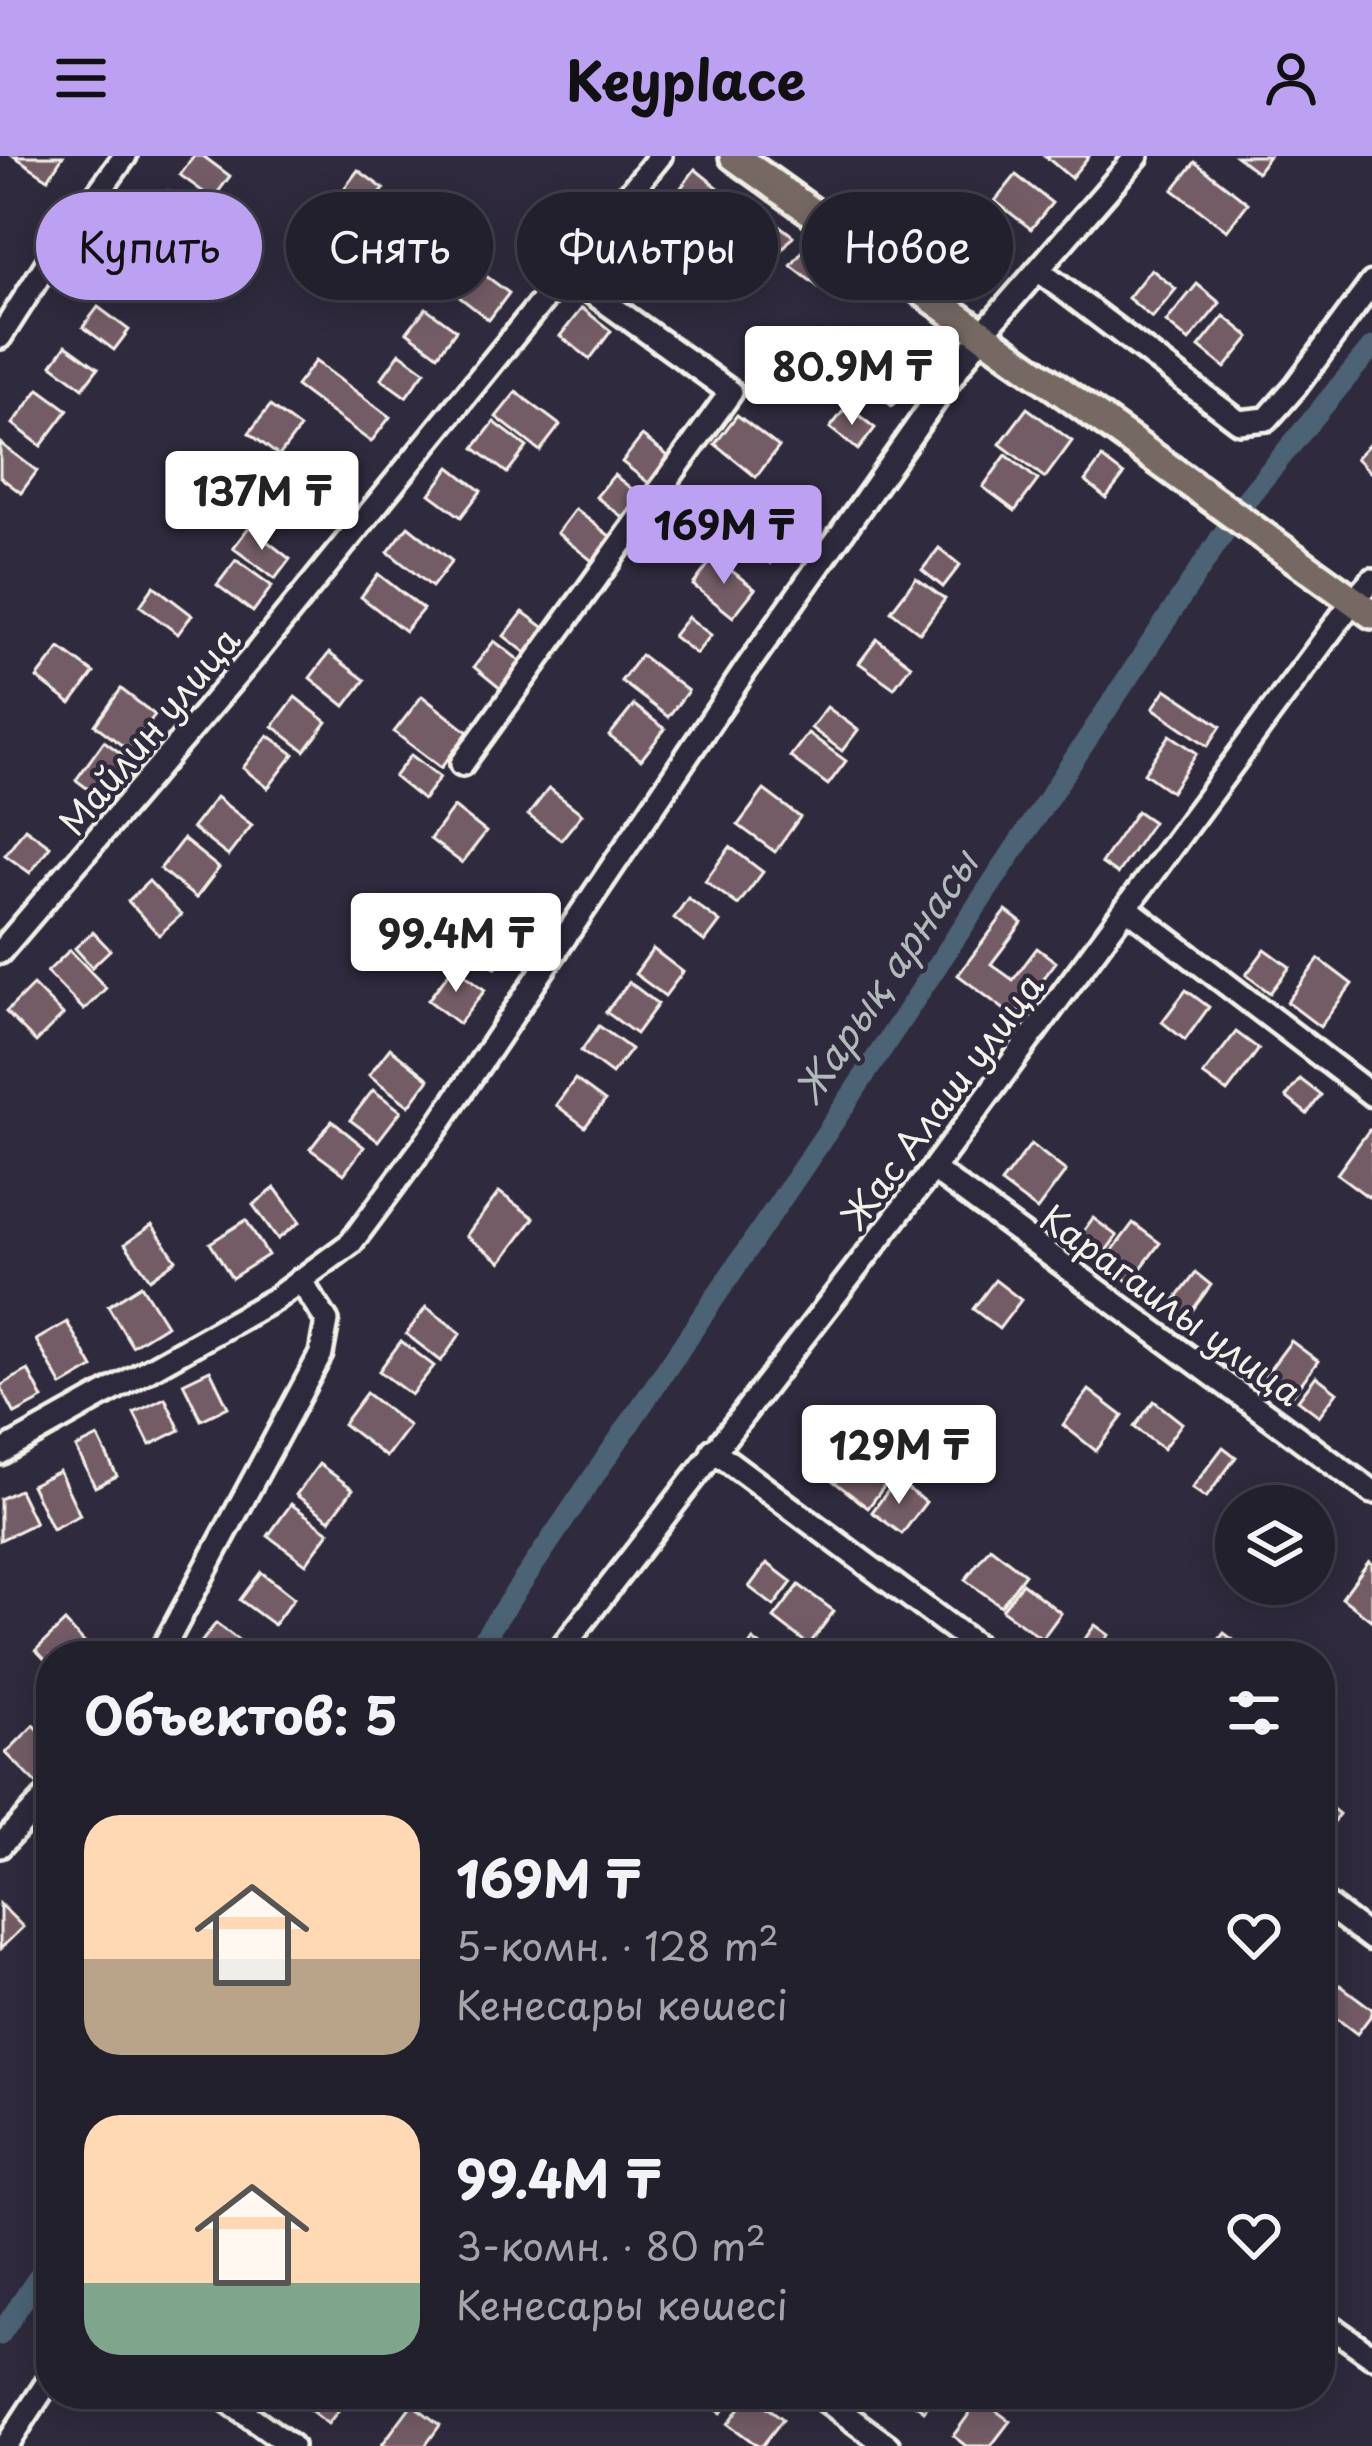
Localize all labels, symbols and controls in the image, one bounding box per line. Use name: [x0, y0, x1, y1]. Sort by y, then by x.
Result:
text: Keyplace: [566, 38, 806, 119]
icon: menu: [48, 45, 114, 111]
icon: person: [1258, 45, 1324, 111]
chip: Купить: [36, 192, 262, 300]
chip: Снять: [286, 192, 493, 300]
chip: Фильтры: [517, 192, 778, 300]
chip: Новое: [802, 192, 1013, 300]
pin: 80.9M ₸: [741, 326, 963, 428]
text: 80.9M ₸: [772, 335, 932, 394]
pin: 137M ₸: [164, 451, 360, 553]
text: 137M ₸: [192, 460, 332, 519]
pin: 169M ₸: [626, 485, 822, 587]
text: 169M ₸: [654, 494, 794, 553]
street label: Майлин улица: [45, 614, 252, 846]
water label: Жарық арнасы: [777, 835, 993, 1115]
pin: 99.4M ₸: [345, 893, 567, 995]
text: 99.4M ₸: [378, 902, 534, 961]
street label: Жас Алаш улица: [826, 960, 1056, 1240]
street label: Карагаилы улица: [1030, 1190, 1314, 1418]
pin: 129M ₸: [801, 1405, 997, 1507]
text: 129M ₸: [829, 1414, 969, 1473]
map controls: [1215, 1485, 1335, 1605]
button: layers: [1215, 1485, 1335, 1605]
text: Объектов: 5: [84, 1675, 398, 1752]
icon: filters: [1221, 1680, 1287, 1746]
text: 169M ₸: [456, 1838, 640, 1915]
icon: home: [180, 1863, 324, 2007]
icon: heart: [1221, 1902, 1287, 1968]
text: 5-комн. · 128 m²: [456, 1915, 779, 1974]
text: Кенесары көшесі: [456, 1974, 788, 2033]
text: 99.4M ₸: [456, 2138, 660, 2215]
icon: home: [180, 2163, 324, 2307]
icon: heart: [1221, 2202, 1287, 2268]
text: 3-комн. · 80 m²: [456, 2215, 766, 2274]
text: Кенесары көшесі: [456, 2274, 788, 2333]

